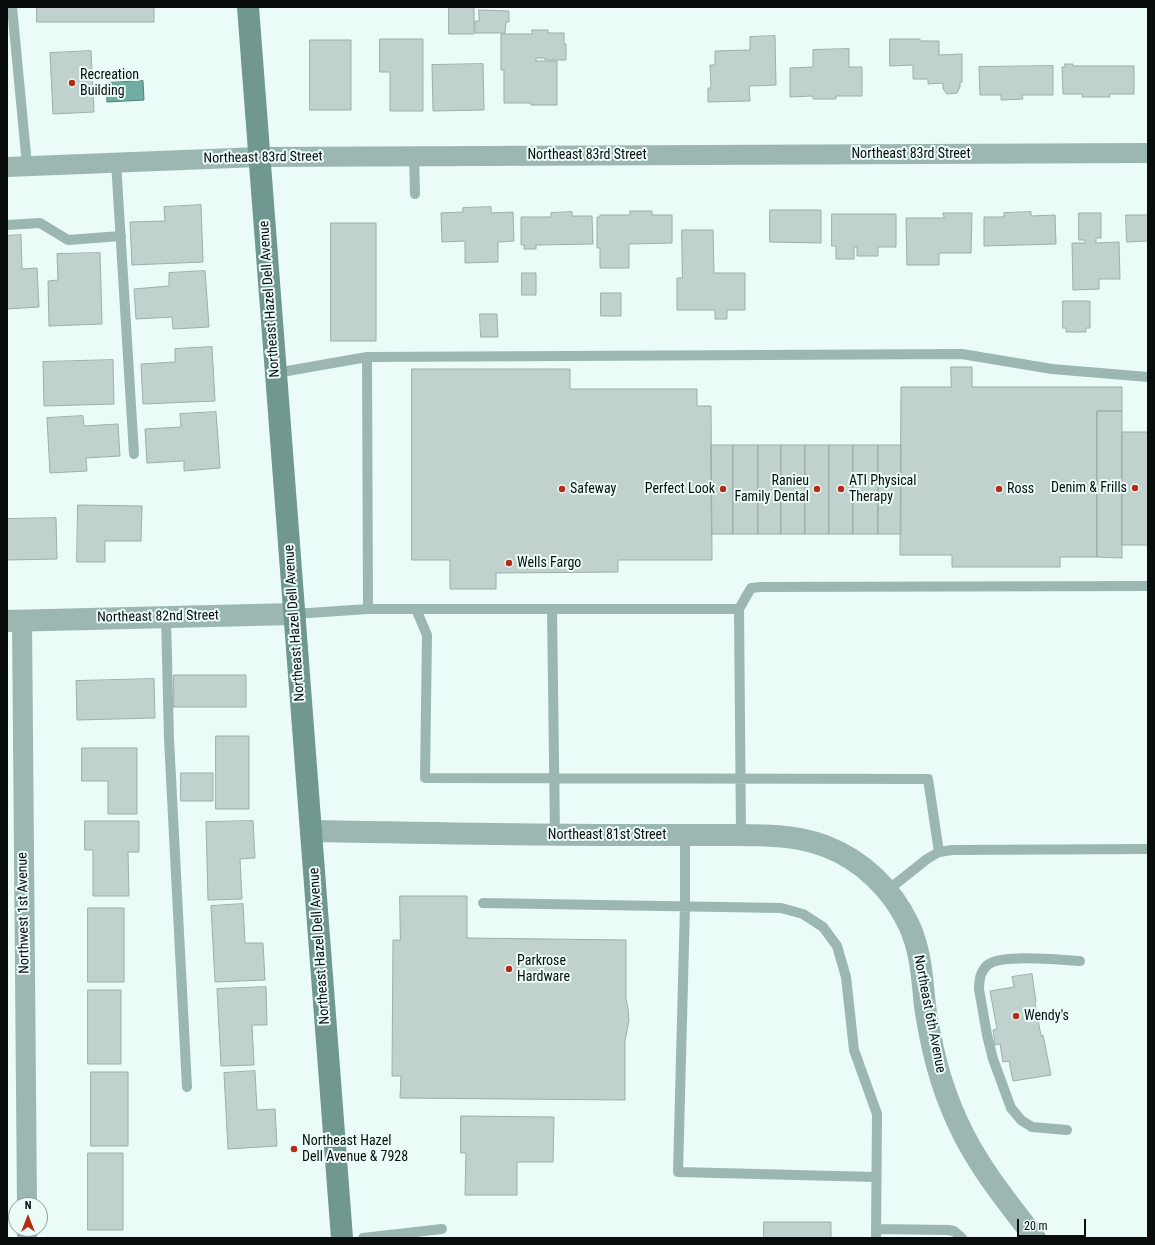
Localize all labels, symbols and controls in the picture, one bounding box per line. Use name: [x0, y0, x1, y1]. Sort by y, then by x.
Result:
place label: Recreation Building: [80, 67, 139, 100]
marker: Recreation Building: [67, 78, 77, 88]
street label: Northeast 83rd Street: [851, 146, 971, 162]
street label: Northeast 83rd Street: [527, 147, 647, 163]
street label: Northeast 83rd Street: [203, 149, 323, 167]
street label: Northeast Hazel Dell Avenue: [256, 220, 284, 378]
place label: Ranieu Family Dental: [734, 473, 809, 506]
place label: ATI Physical Therapy: [849, 473, 917, 506]
place label: Denim & Frills: [1051, 480, 1127, 496]
place label: Safeway: [570, 481, 616, 497]
place label: Perfect Look: [645, 481, 715, 497]
place label: Ross: [1007, 481, 1034, 497]
marker: Denim & Frills: [1130, 483, 1140, 493]
marker: Safeway: [557, 484, 567, 494]
marker: Perfect Look: [718, 484, 728, 494]
marker: Ranieu Family Dental: [812, 484, 822, 494]
marker: ATI Physical Therapy: [836, 484, 846, 494]
marker: Ross: [994, 484, 1004, 494]
street label: Northeast Hazel Dell Avenue: [281, 544, 309, 702]
place label: Wells Fargo: [517, 555, 581, 571]
marker: Wells Fargo: [504, 558, 514, 568]
street label: Northeast 82nd Street: [97, 608, 219, 626]
street label: Northeast 81st Street: [548, 827, 666, 843]
street label: Northwest 1st Avenue: [15, 852, 33, 974]
street label: Northeast Hazel Dell Avenue: [306, 867, 334, 1025]
place label: Parkrose Hardware: [517, 953, 570, 986]
street label: Northeast 6th Avenue: [909, 954, 949, 1074]
marker: Parkrose Hardware: [504, 964, 514, 974]
place label: Wendy's: [1024, 1008, 1069, 1024]
marker: Wendy's: [1011, 1011, 1021, 1021]
place label: Northeast Hazel Dell Avenue & 7928: [302, 1133, 408, 1166]
marker: Northeast Hazel Dell Avenue & 7928: [289, 1144, 299, 1154]
north arrow: [8, 1197, 48, 1237]
text: N: [25, 1199, 31, 1212]
scale bar: [1019, 1211, 1088, 1237]
text: 20 m: [1024, 1219, 1048, 1233]

